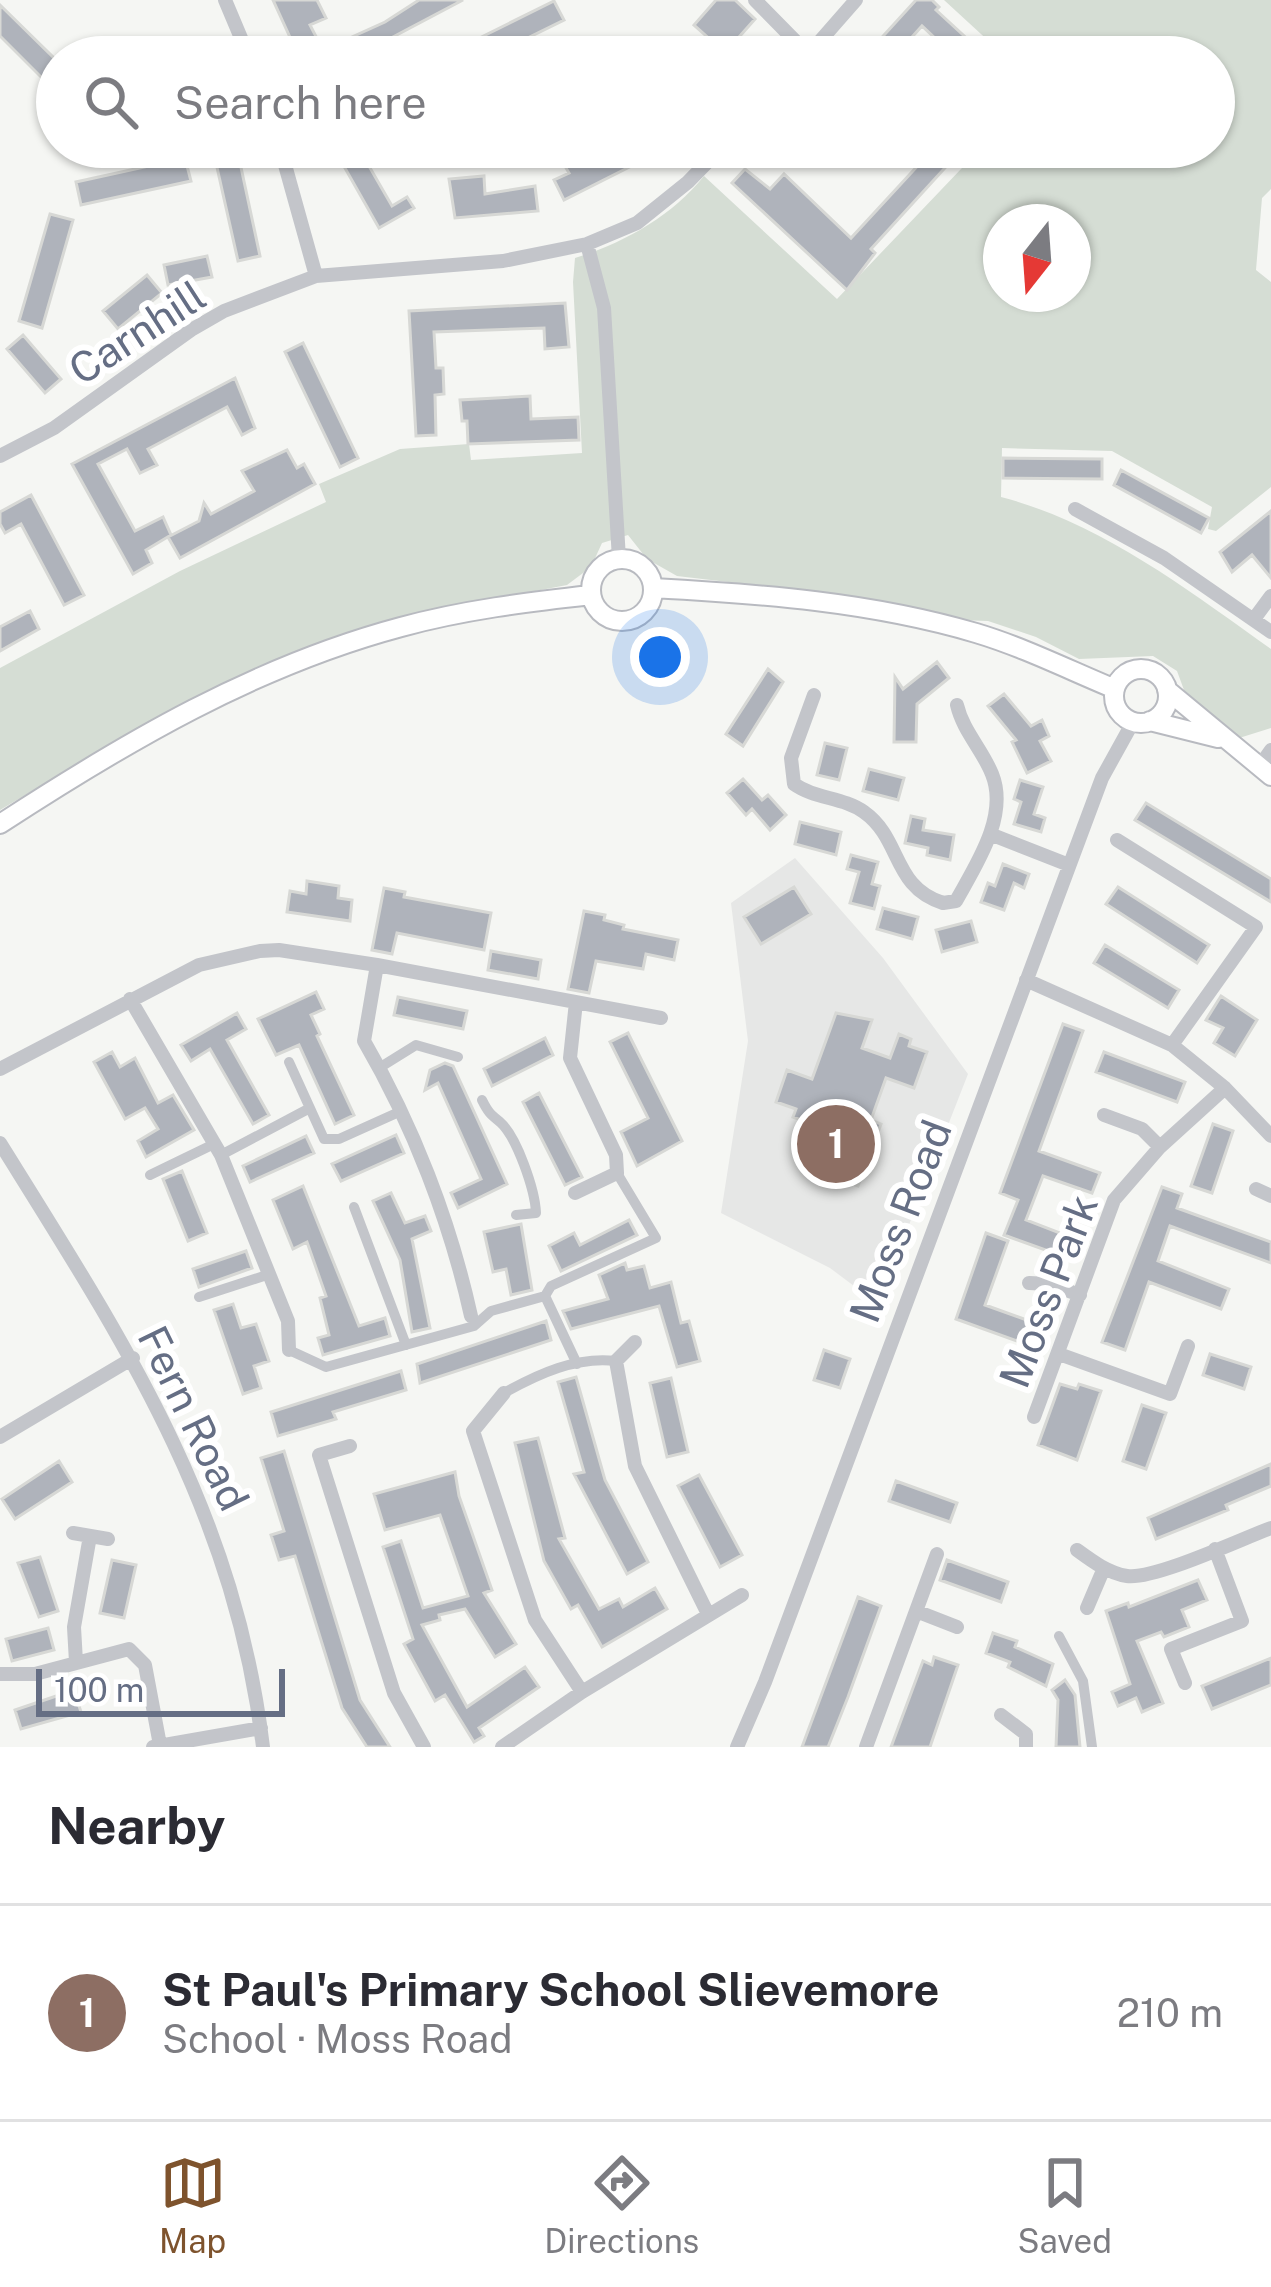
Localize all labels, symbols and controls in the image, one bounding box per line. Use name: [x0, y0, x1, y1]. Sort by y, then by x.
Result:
search box: [36, 36, 1235, 168]
icon: search: [78, 69, 144, 135]
text: Search here: [174, 76, 427, 129]
north arrow: [983, 204, 1091, 312]
street label: Carnhill: [60, 270, 214, 394]
your location: [630, 627, 690, 687]
pin: 1: [797, 1099, 875, 1189]
street label: Moss Road: [839, 1113, 961, 1329]
street label: Moss Park: [989, 1188, 1107, 1394]
street label: Fern Road: [128, 1318, 260, 1518]
scale bar: [36, 1663, 285, 1716]
text: 100 m: [54, 1671, 144, 1709]
text: Nearby: [48, 1796, 225, 1855]
text: St Paul's Primary School Slievemore: [162, 1963, 939, 2016]
text: 1: [79, 1990, 95, 2036]
text: 210 m: [1117, 1990, 1223, 2036]
text: School · Moss Road: [162, 2016, 512, 2062]
tab: Map: [159, 2150, 226, 2260]
tab: Directions: [544, 2150, 699, 2260]
tab: Saved: [1018, 2150, 1112, 2260]

